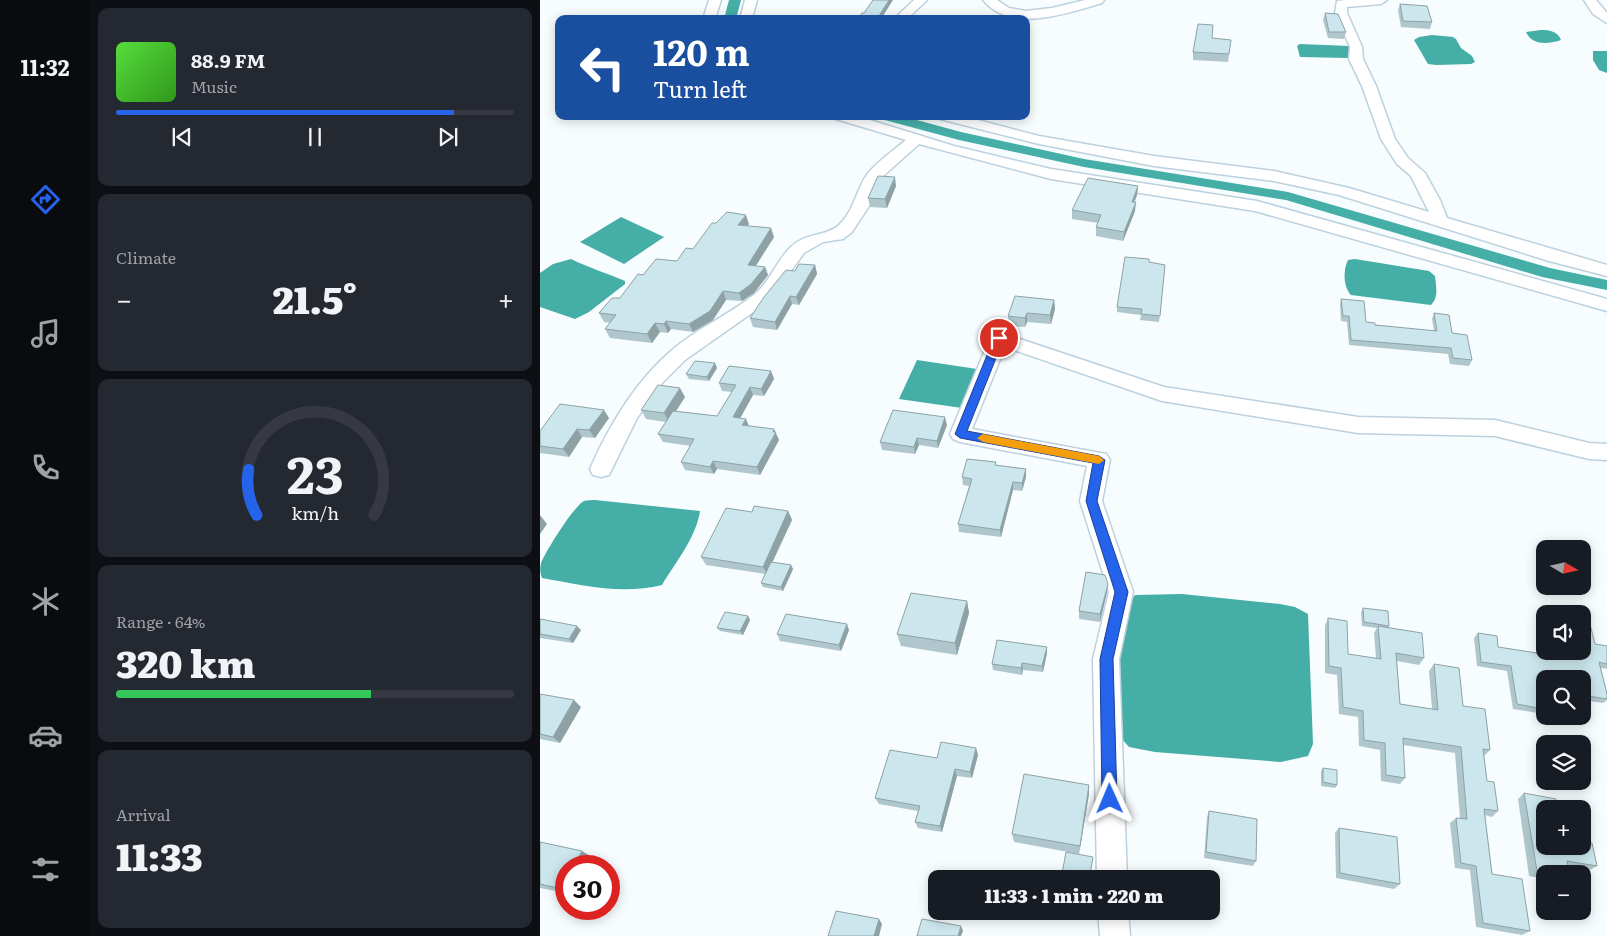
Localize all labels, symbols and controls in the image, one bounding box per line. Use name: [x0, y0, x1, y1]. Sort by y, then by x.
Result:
text: 120 m: [653, 25, 750, 77]
icon: left: [570, 35, 635, 100]
text: 88.9 FM: [191, 46, 265, 74]
text: 11:32: [21, 50, 70, 83]
text: Turn left: [653, 72, 747, 105]
text: Music: [191, 74, 237, 98]
icon: previous: [168, 123, 196, 151]
icon: pause: [301, 123, 329, 151]
icon: next: [434, 123, 462, 151]
icon: directions: [28, 182, 63, 217]
text: Climate: [116, 245, 176, 269]
text: 21.5°: [273, 269, 357, 326]
text: −: [116, 277, 132, 319]
text: +: [498, 277, 514, 319]
icon: music: [28, 316, 63, 351]
pin: [978, 317, 1020, 359]
icon: arrive: [985, 324, 1013, 352]
text: 23: [287, 433, 343, 510]
icon: phone: [28, 450, 63, 485]
text: km/h: [291, 499, 339, 526]
north arrow: [1536, 540, 1591, 595]
map controls: [1536, 540, 1591, 920]
icon: climate: [28, 584, 63, 619]
button: sound: [1536, 605, 1591, 660]
text: Range · 64%: [116, 609, 205, 633]
text: 320 km: [116, 633, 256, 690]
button: search: [1536, 670, 1591, 725]
icon: car: [28, 718, 63, 753]
button: layers: [1536, 735, 1591, 790]
position arrow: [1083, 772, 1135, 824]
button: +: [1536, 800, 1591, 855]
text: Arrival: [116, 802, 171, 826]
text: 11:33: [116, 826, 203, 883]
icon: filters: [28, 852, 63, 887]
speed limit sign: 30: [555, 855, 620, 920]
button: −: [1536, 865, 1591, 920]
text: 11:33 · 1 min · 220 m: [985, 881, 1163, 909]

